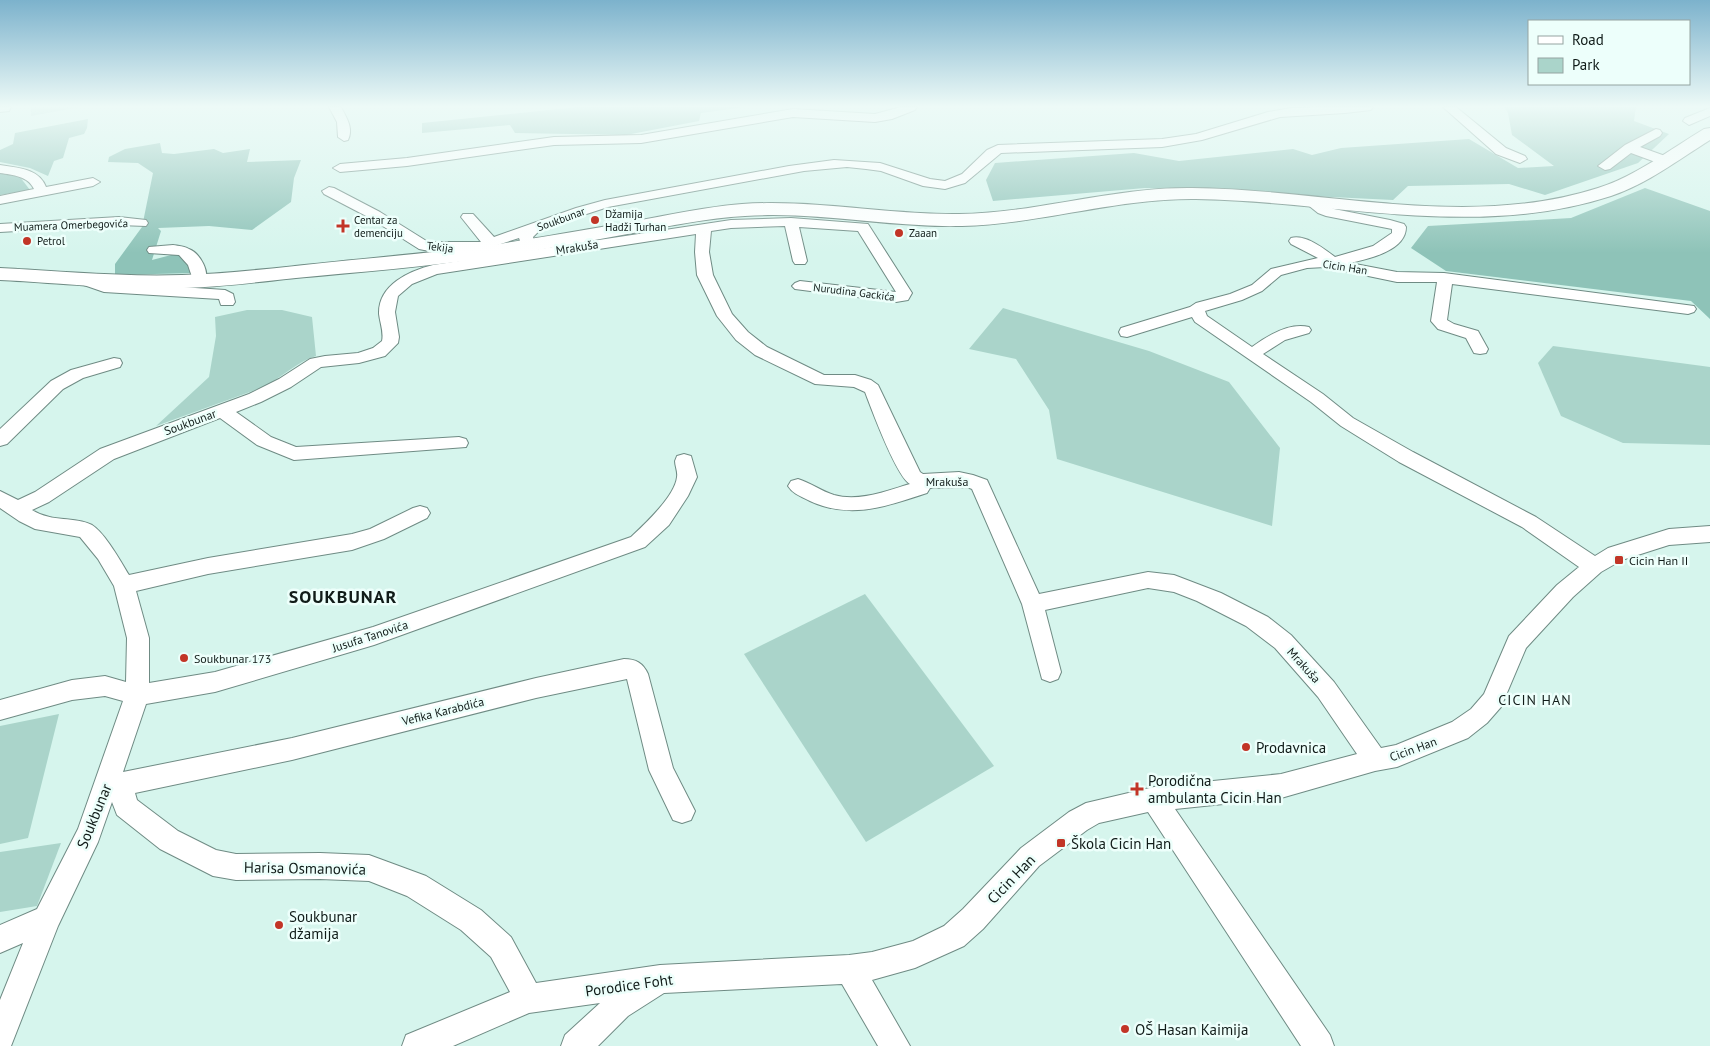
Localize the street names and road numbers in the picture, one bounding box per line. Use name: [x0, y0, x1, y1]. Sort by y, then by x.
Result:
street label: Soukbunar: [535, 204, 587, 234]
street label: Muamera Omerbegovića: [14, 216, 128, 234]
street label: Mrakuša: [555, 236, 599, 258]
street label: Tekija: [426, 238, 454, 256]
street label: Cicin Han: [1322, 257, 1368, 277]
street label: Nurudina Gackića: [812, 280, 896, 304]
street label: Soukbunar: [162, 406, 218, 438]
street label: Mrakuša: [926, 474, 968, 489]
street label: Jusufa Tanovića: [329, 617, 410, 656]
street label: Mrakuša: [1284, 644, 1324, 686]
street label: Vefika Karabdića: [399, 694, 486, 729]
street label: Cicin Han: [1387, 734, 1439, 764]
street label: Soukbunar: [72, 781, 116, 851]
street label: Cicin Han: [983, 850, 1039, 908]
street label: Harisa Osmanovića: [244, 857, 366, 879]
street label: Porodice Foht: [584, 969, 674, 1001]

